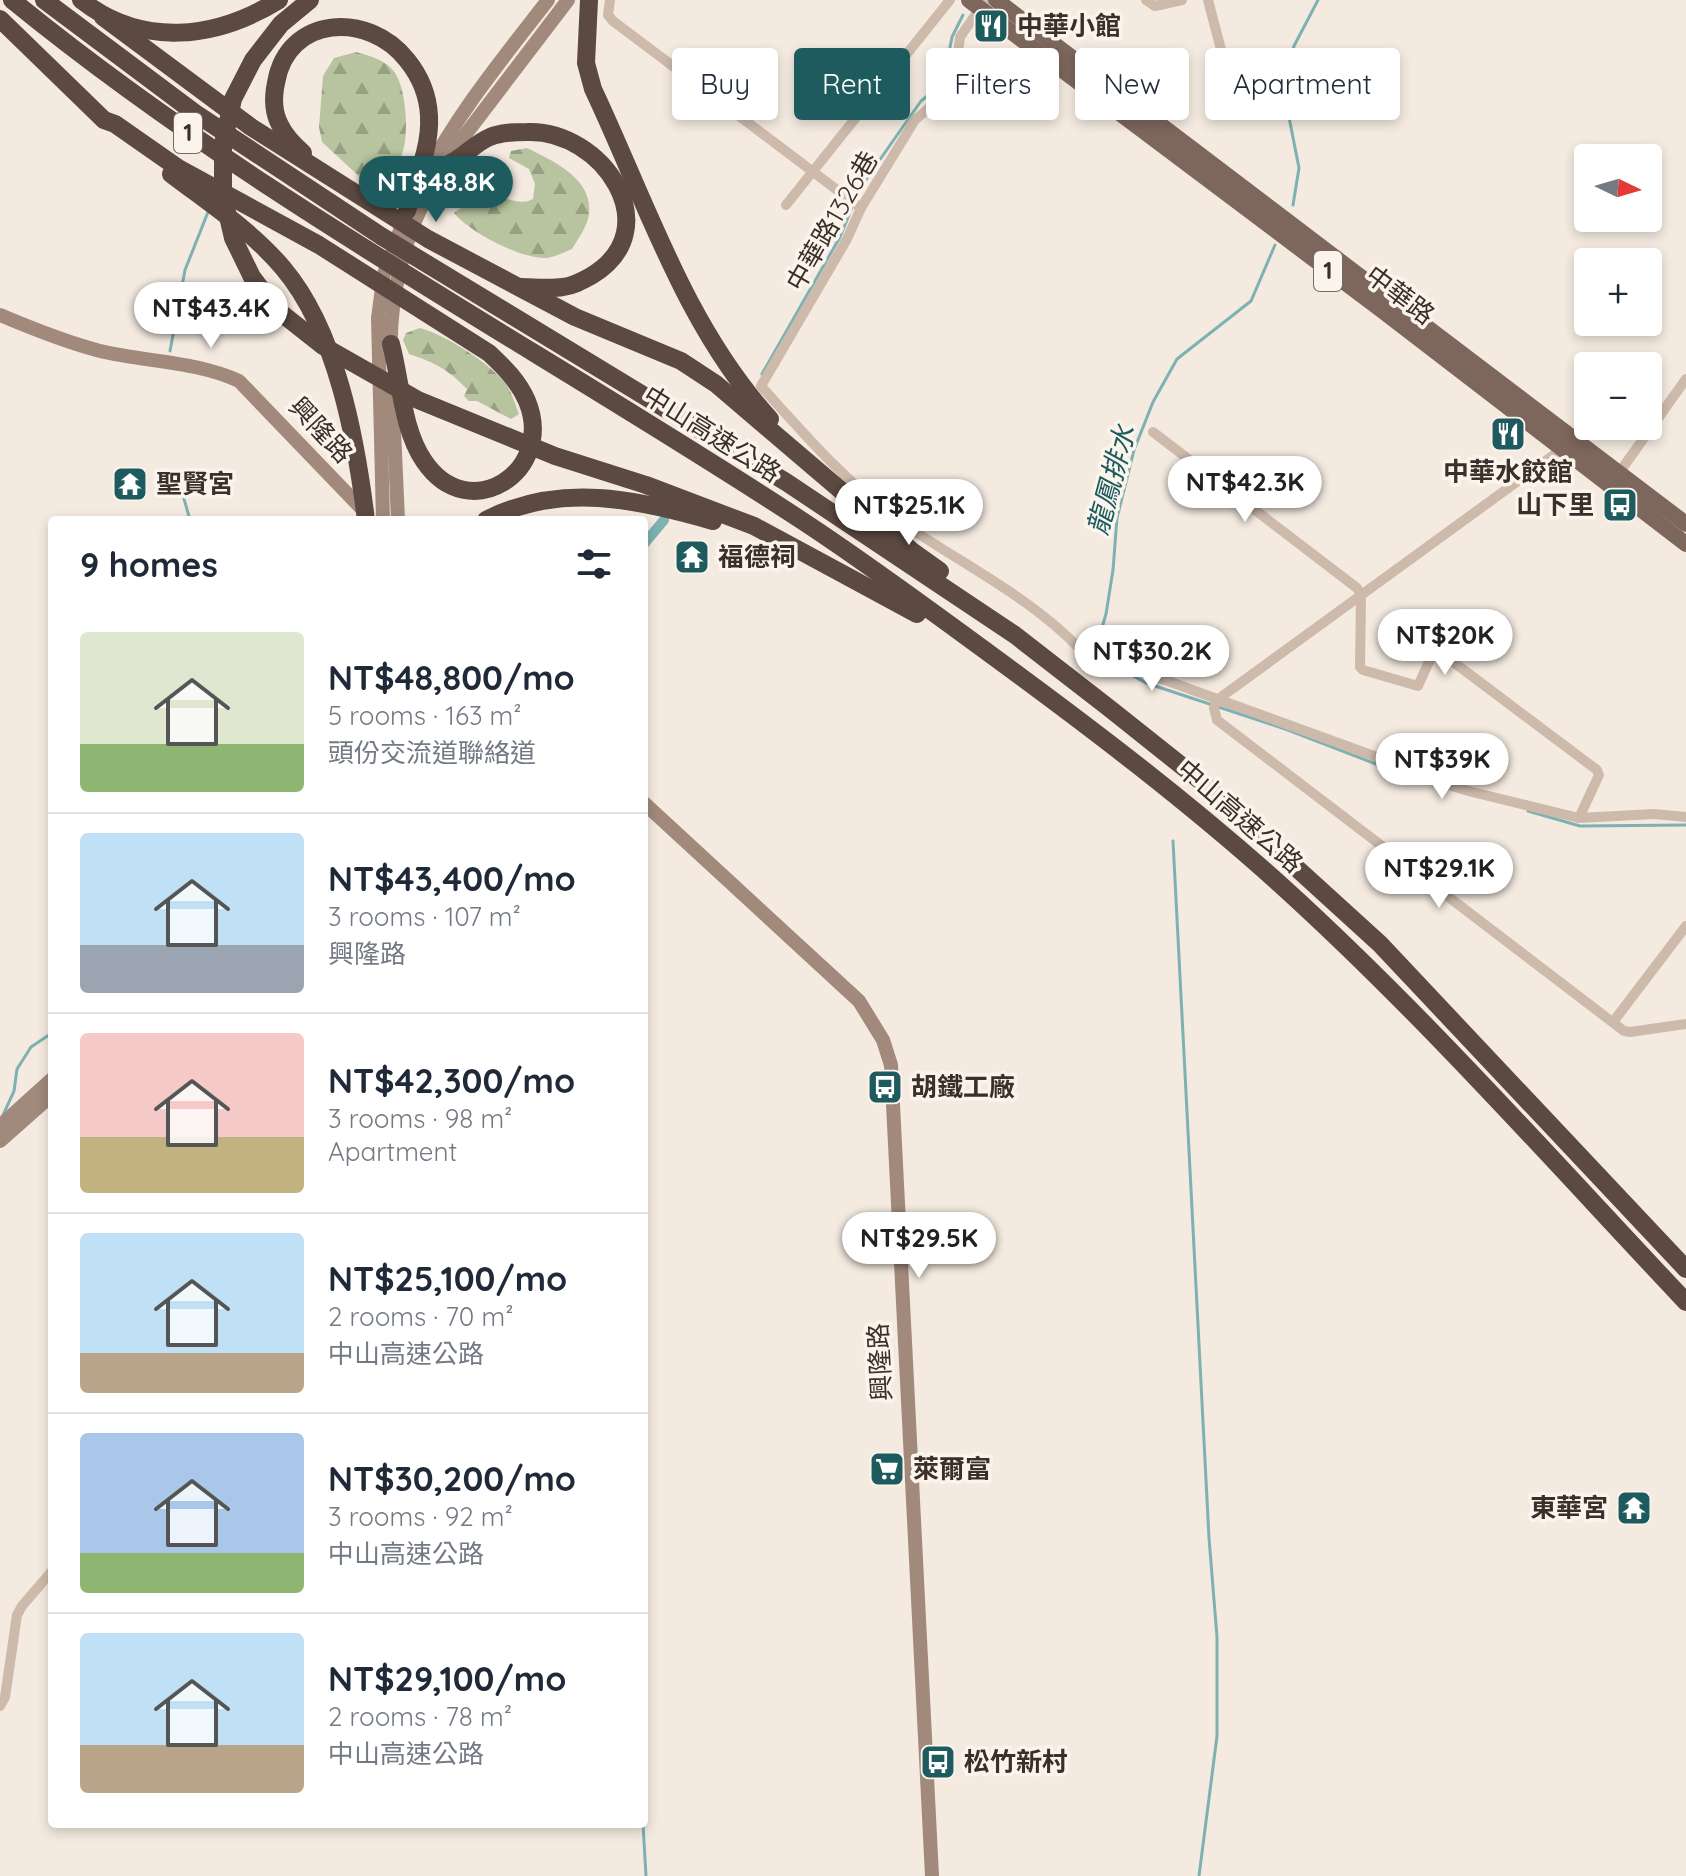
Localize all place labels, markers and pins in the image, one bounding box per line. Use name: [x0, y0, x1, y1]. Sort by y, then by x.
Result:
restaurant icon: 中華小館: [972, 7, 1010, 45]
place label: 中華小館: [1017, 9, 1121, 42]
pin: NT$48.8K: [353, 156, 519, 224]
pin: NT$43.4K: [128, 282, 294, 350]
restaurant icon: 中華水餃館: [1489, 415, 1527, 453]
place label: 中華水餃館: [1443, 455, 1573, 488]
pin: NT$42.3K: [1162, 456, 1328, 524]
temple icon: 聖賢宮: [111, 465, 149, 503]
place label: 聖賢宮: [156, 467, 234, 500]
pin: NT$25.1K: [826, 479, 992, 547]
bus stop icon: 山下里: [1601, 486, 1639, 524]
place label: 山下里: [1516, 488, 1594, 521]
temple icon: 福德祠: [673, 538, 711, 576]
place label: 福德祠: [718, 540, 796, 573]
pin: NT$20K: [1380, 609, 1510, 677]
pin: NT$30.2K: [1069, 625, 1235, 693]
pin: NT$39K: [1377, 733, 1507, 801]
pin: NT$29.1K: [1356, 842, 1522, 910]
bus stop icon: 胡鐵工廠: [866, 1068, 904, 1106]
place label: 胡鐵工廠: [911, 1070, 1015, 1103]
pin: NT$29.5K: [836, 1212, 1002, 1280]
supermarket icon: 萊爾富: [868, 1450, 906, 1488]
place label: 萊爾富: [913, 1452, 991, 1485]
temple icon: 東華宮: [1615, 1489, 1653, 1527]
place label: 東華宮: [1530, 1491, 1608, 1524]
bus stop icon: 松竹新村: [919, 1743, 957, 1781]
place label: 松竹新村: [964, 1745, 1068, 1778]

